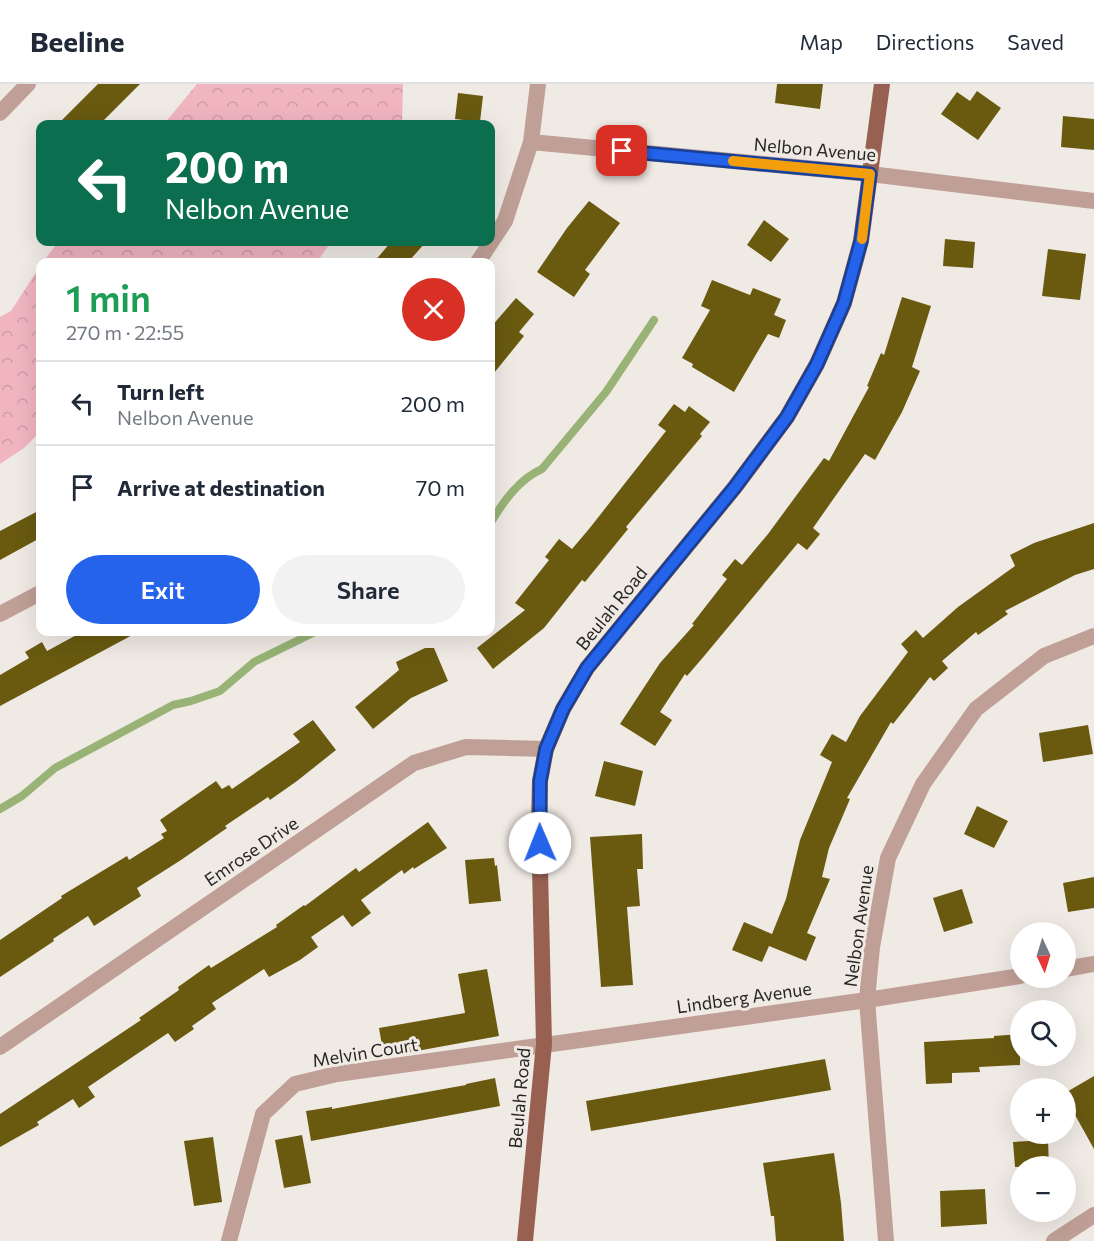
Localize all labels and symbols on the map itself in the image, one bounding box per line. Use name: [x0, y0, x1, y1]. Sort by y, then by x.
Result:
pin: [596, 125, 647, 176]
street label: Nelbon Avenue: [753, 133, 877, 165]
street label: Beulah Road: [571, 562, 651, 654]
position arrow: [508, 811, 572, 875]
street label: Emrose Drive: [200, 812, 302, 890]
street label: Nelbon Avenue: [839, 864, 877, 988]
north arrow: [1010, 922, 1076, 988]
street label: Lindberg Avenue: [675, 977, 813, 1017]
street label: Melvin Court: [311, 1033, 419, 1071]
street label: Beulah Road: [504, 1047, 534, 1149]

